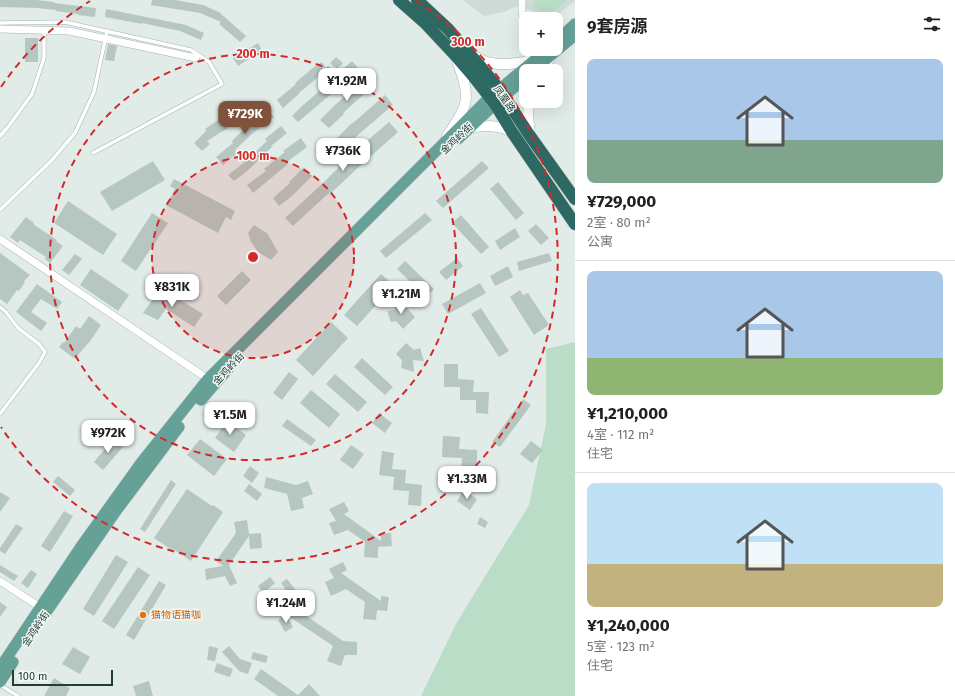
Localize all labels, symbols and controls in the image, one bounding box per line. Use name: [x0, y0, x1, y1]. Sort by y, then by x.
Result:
map controls: [519, 12, 563, 108]
button: +: [519, 12, 563, 56]
icon: filters: [921, 13, 943, 35]
text: 9套房源: [587, 16, 648, 37]
text: 300 m: [450, 35, 485, 49]
text: 200 m: [236, 47, 270, 61]
button: −: [519, 64, 563, 108]
pin: ¥1.92M: [314, 68, 380, 102]
text: ¥1.92M: [327, 73, 367, 88]
street label: 凤凰路: [490, 83, 518, 115]
icon: home: [729, 85, 801, 157]
pin: ¥729K: [217, 101, 273, 135]
text: ¥729K: [227, 106, 263, 121]
street label: 金鸡岭街: [438, 121, 476, 157]
pin: ¥736K: [315, 138, 371, 172]
text: ¥736K: [325, 143, 361, 158]
text: 100 m: [237, 149, 269, 163]
text: ¥729,000: [587, 191, 656, 212]
text: 2室 · 80 m²: [587, 215, 651, 230]
text: 公寓: [587, 234, 613, 249]
centre of rings: [246, 250, 260, 264]
pin: ¥831K: [144, 274, 200, 308]
text: ¥831K: [154, 279, 190, 294]
pin: ¥1.21M: [368, 281, 434, 315]
text: ¥1.21M: [382, 286, 420, 301]
icon: home: [729, 297, 801, 369]
street label: 金鸡岭街: [211, 350, 247, 388]
pin: ¥1.5M: [202, 402, 258, 436]
text: ¥1,210,000: [587, 403, 668, 424]
text: ¥1.5M: [213, 407, 247, 422]
pin: ¥972K: [80, 420, 136, 454]
text: ¥972K: [90, 425, 126, 440]
text: 4室 · 112 m²: [587, 427, 654, 442]
text: 住宅: [587, 446, 613, 461]
pin: ¥1.33M: [434, 466, 500, 500]
text: ¥1.33M: [447, 471, 487, 486]
icon: home: [729, 509, 801, 581]
pin: ¥1.24M: [253, 590, 319, 624]
text: ¥1.24M: [266, 595, 306, 610]
street label: 金鸡岭街: [20, 609, 52, 649]
place label: 猫物语猫咖: [151, 609, 201, 621]
marker: 猫物语猫咖: [138, 610, 148, 620]
text: ¥1,240,000: [587, 615, 670, 636]
text: 5室 · 123 m²: [587, 639, 655, 654]
text: 住宅: [587, 658, 613, 673]
scale bar: [12, 668, 113, 687]
text: 100 m: [18, 670, 47, 683]

